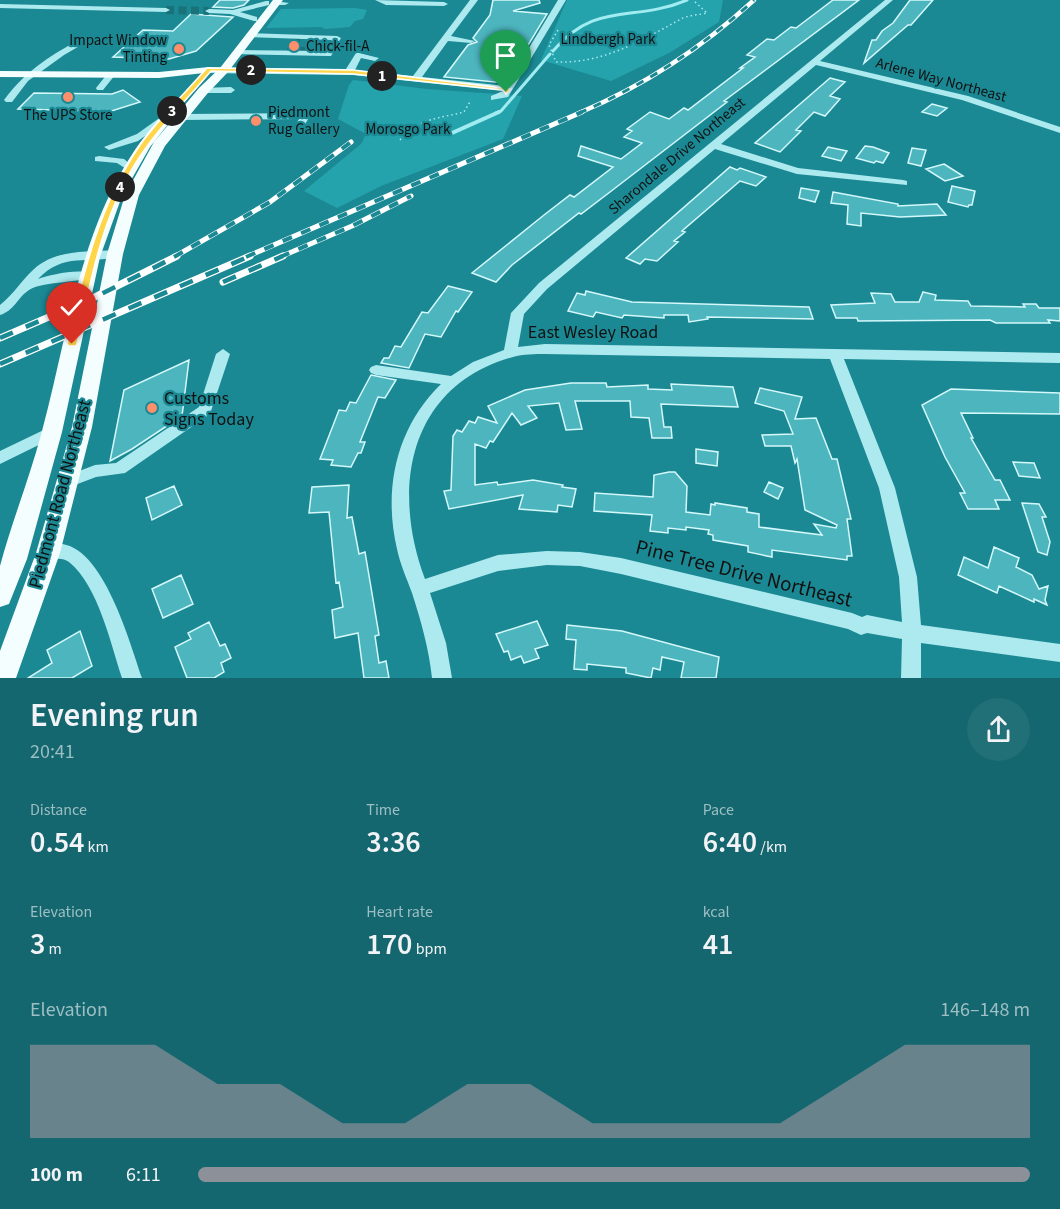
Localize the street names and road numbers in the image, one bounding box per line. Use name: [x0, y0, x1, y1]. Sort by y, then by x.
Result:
street label: Arlene Way Northeast: [873, 52, 1009, 108]
street label: Sharondale Drive Northeast: [604, 92, 750, 220]
street label: East Wesley Road: [528, 320, 658, 345]
street label: Piedmont Road Northeast: [23, 397, 97, 591]
street label: Pine Tree Drive Northeast: [633, 532, 855, 614]

